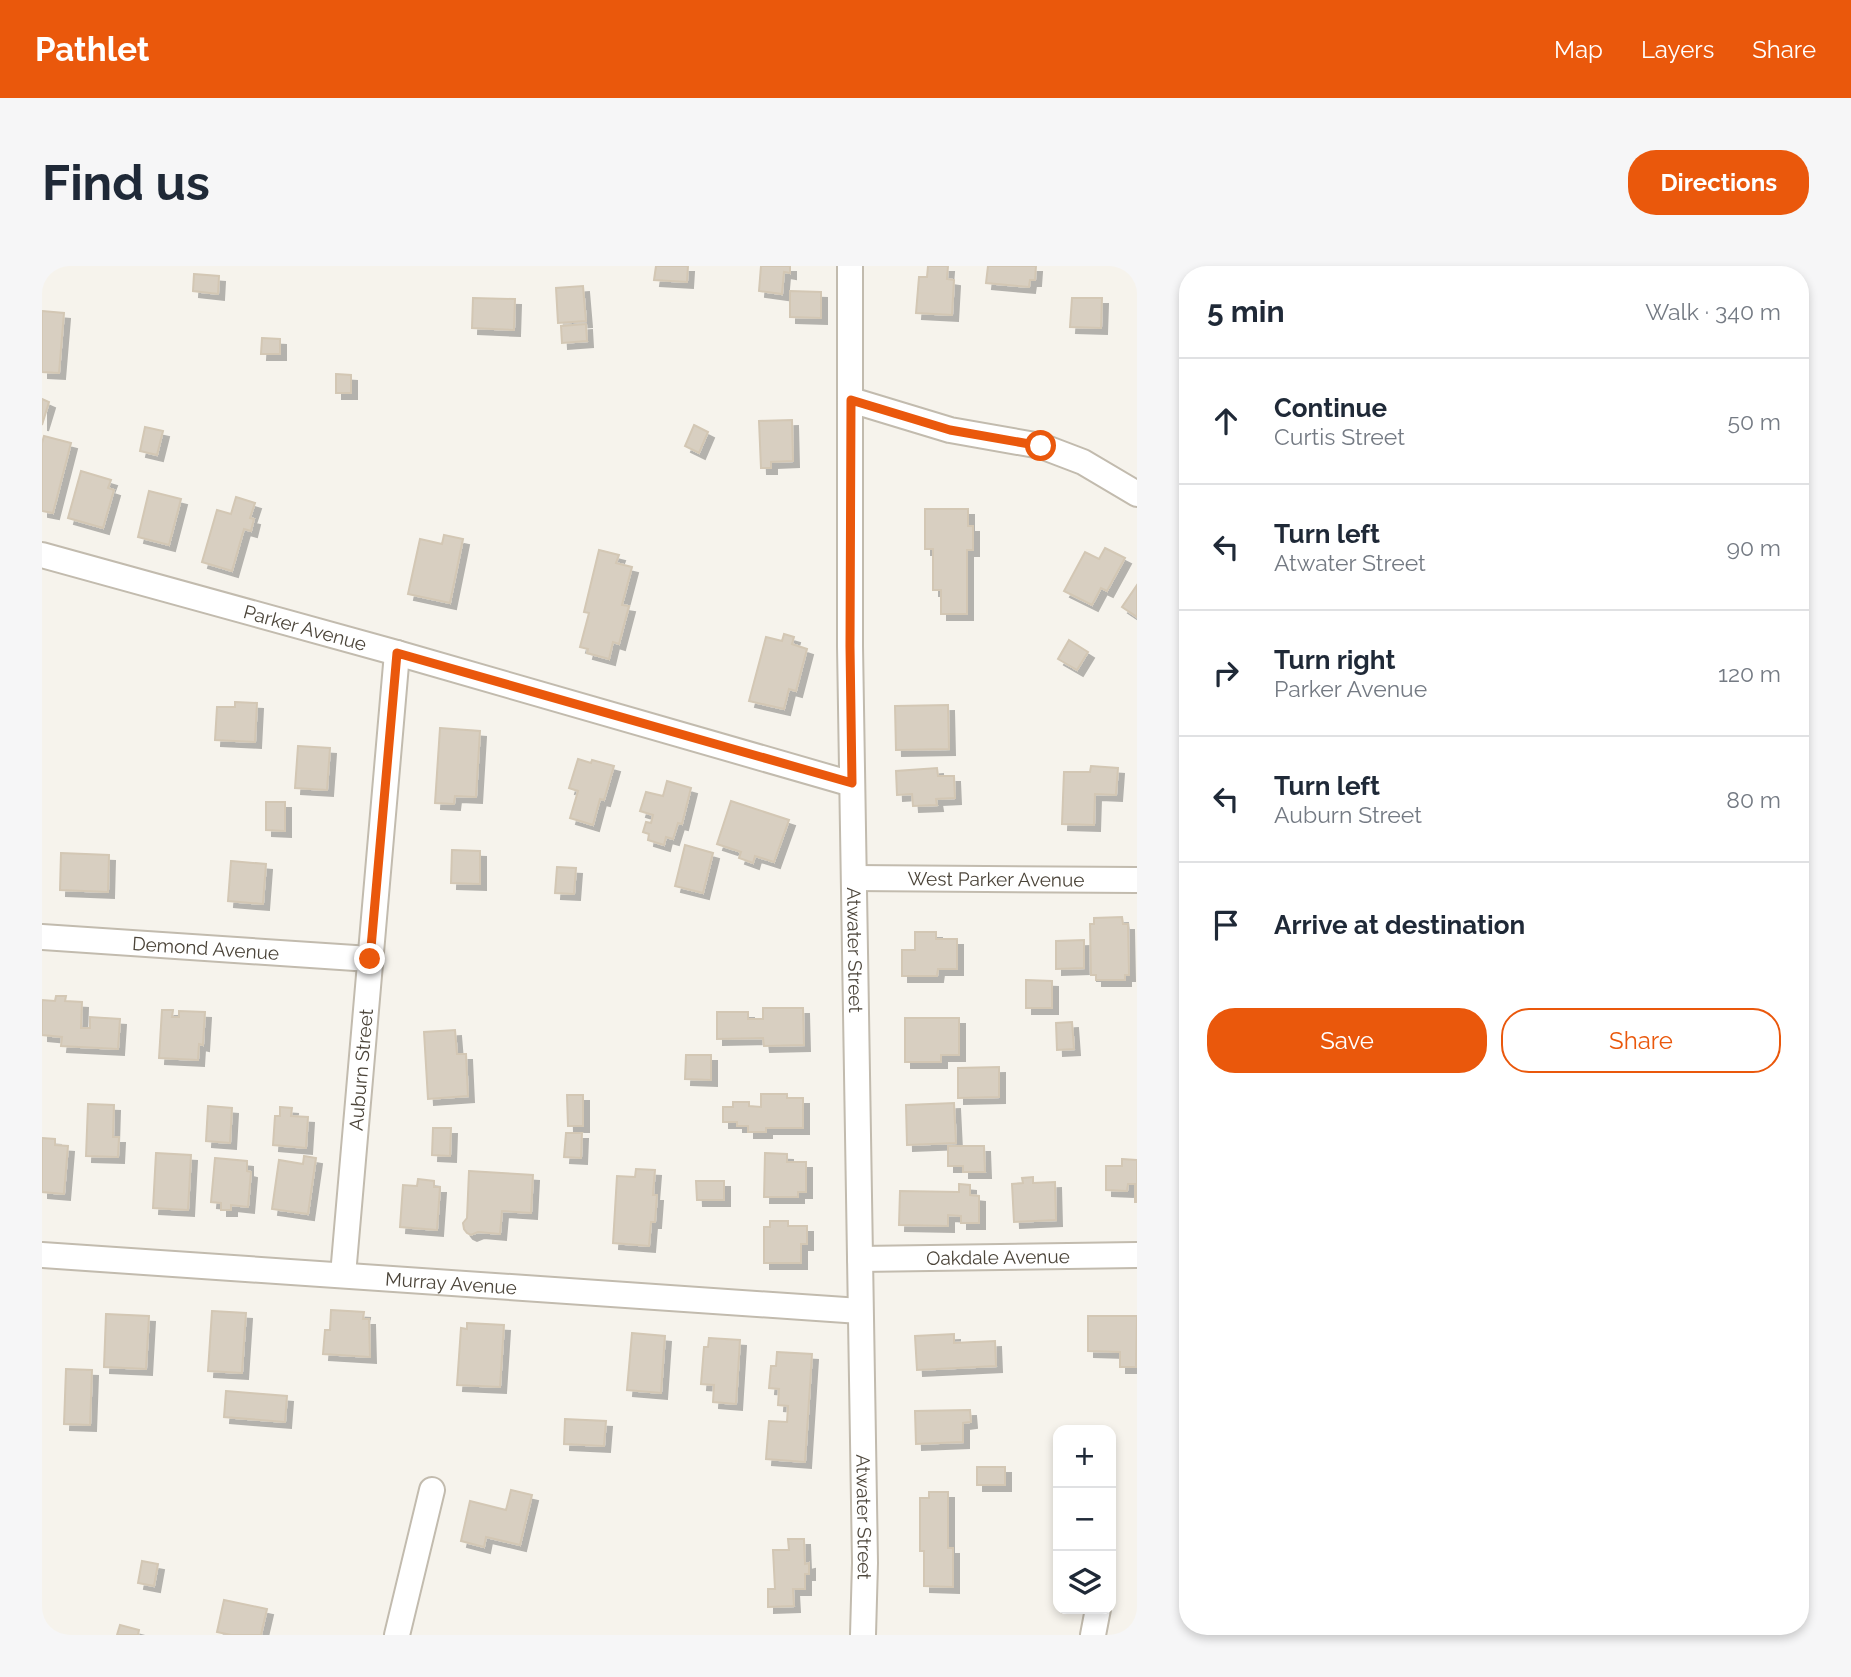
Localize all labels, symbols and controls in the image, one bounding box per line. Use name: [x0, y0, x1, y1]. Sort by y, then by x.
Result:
text: Pathlet: [35, 30, 149, 69]
text: Map: [1554, 35, 1603, 64]
text: Layers: [1641, 35, 1714, 64]
text: Share: [1752, 35, 1816, 64]
button: Directions: [1628, 150, 1809, 215]
text: Find us: [42, 154, 210, 211]
text: 5 min: [1207, 294, 1285, 329]
text: Walk · 340 m: [1645, 298, 1781, 325]
text: Continue: [1274, 393, 1387, 423]
icon: ahead: [1207, 402, 1245, 440]
text: 50 m: [1727, 408, 1781, 435]
text: Curtis Street: [1274, 423, 1405, 450]
route start: [1025, 430, 1056, 461]
text: Turn left: [1274, 519, 1380, 549]
icon: left: [1207, 528, 1245, 566]
text: 90 m: [1726, 534, 1781, 561]
text: Atwater Street: [1274, 549, 1426, 576]
street label: Parker Avenue: [241, 600, 369, 655]
text: Turn right: [1274, 645, 1395, 675]
icon: right: [1207, 654, 1245, 692]
text: 120 m: [1718, 660, 1781, 687]
text: Parker Avenue: [1274, 675, 1427, 702]
text: Turn left: [1274, 771, 1380, 801]
icon: left: [1207, 780, 1245, 818]
text: 80 m: [1726, 786, 1781, 813]
text: Auburn Street: [1274, 801, 1422, 828]
street label: West Parker Avenue: [907, 867, 1085, 891]
street label: Atwater Street: [843, 887, 867, 1014]
icon: arrive: [1207, 906, 1245, 944]
text: Arrive at destination: [1274, 910, 1525, 940]
street label: Demond Avenue: [131, 932, 280, 964]
route end: [354, 943, 385, 974]
street label: Auburn Street: [345, 1007, 377, 1132]
button: Save: [1207, 1008, 1487, 1073]
button: Share: [1501, 1008, 1781, 1073]
street label: Oakdale Avenue: [926, 1245, 1070, 1269]
street label: Murray Avenue: [384, 1268, 518, 1298]
map controls: [1053, 1425, 1116, 1614]
button: +: [1053, 1425, 1116, 1488]
street label: Atwater Street: [852, 1454, 876, 1581]
button: −: [1053, 1488, 1116, 1551]
button: layers: [1053, 1551, 1116, 1614]

